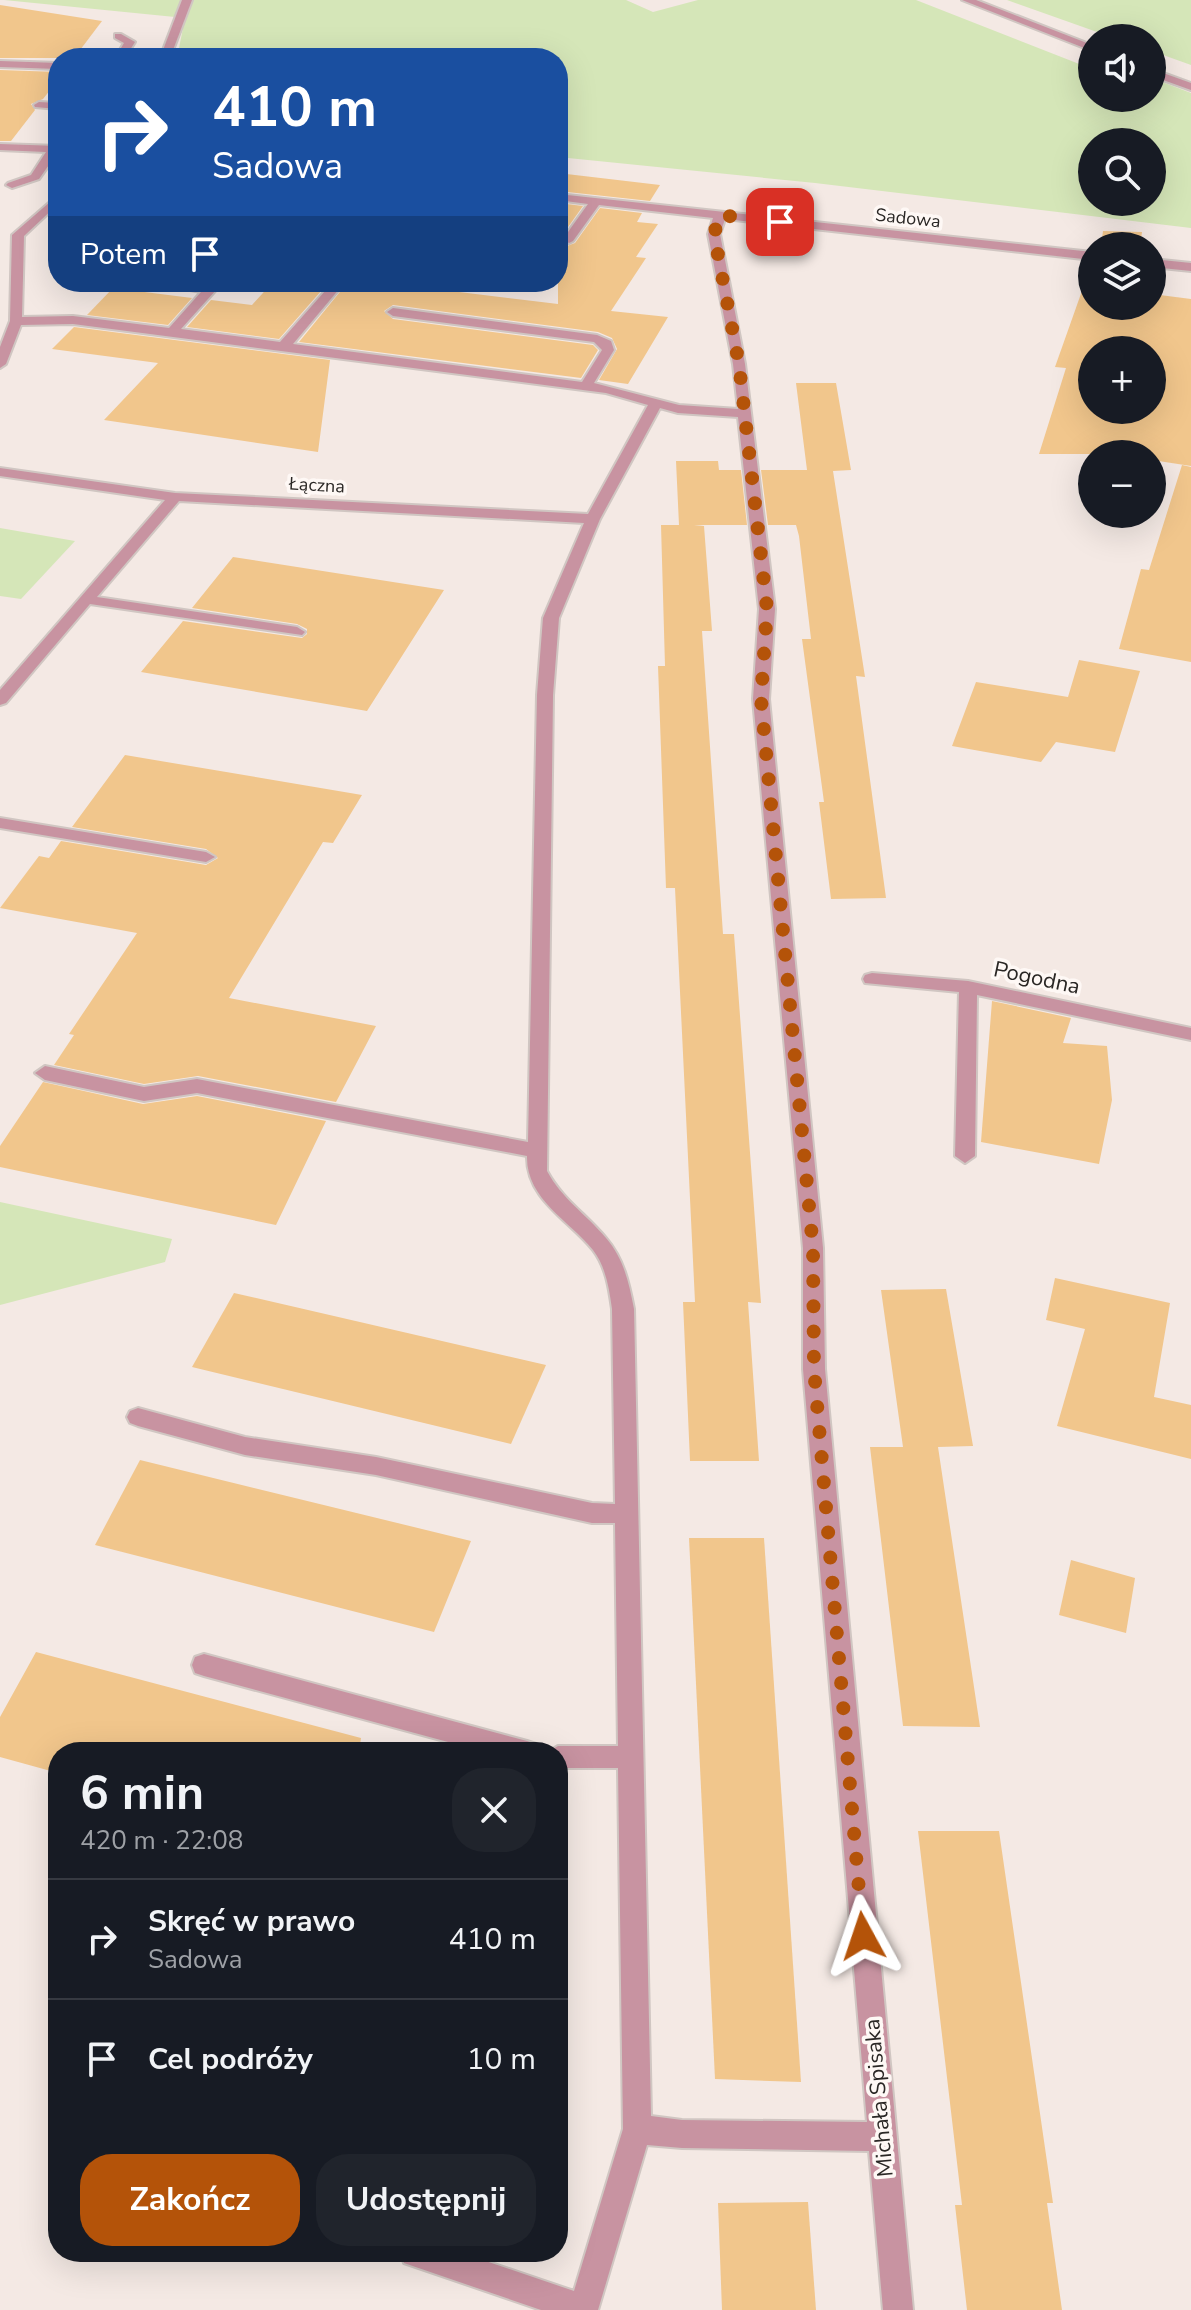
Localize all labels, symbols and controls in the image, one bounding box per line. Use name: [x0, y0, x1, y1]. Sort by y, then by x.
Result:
map controls: [1078, 24, 1166, 528]
button: sound: [1078, 24, 1166, 112]
text: 410 m: [212, 69, 377, 146]
icon: right: [80, 80, 184, 184]
button: search: [1078, 128, 1166, 216]
text: Sadowa: [212, 142, 343, 191]
pin: [746, 188, 814, 256]
icon: arrive: [758, 200, 802, 244]
street label: Sadowa: [874, 203, 942, 233]
icon: arrive: [183, 232, 227, 276]
button: layers: [1078, 232, 1166, 320]
text: Potem: [80, 234, 167, 275]
button: +: [1078, 336, 1166, 424]
button: −: [1078, 440, 1166, 528]
street label: Łączna: [288, 472, 345, 498]
street label: Pogodna: [991, 954, 1083, 1002]
text: 6 min: [80, 1760, 204, 1826]
button: close: [452, 1768, 536, 1852]
text: 420 m · 22:08: [80, 1823, 243, 1858]
position arrow: [821, 1894, 905, 1978]
text: Skręć w prawo: [148, 1901, 355, 1942]
icon: right: [80, 1917, 124, 1961]
text: 410 m: [449, 1919, 536, 1960]
text: Sadowa: [148, 1942, 243, 1977]
street label: Michała Spisaka: [857, 2018, 901, 2178]
icon: arrive: [80, 2037, 124, 2081]
text: Cel podróży: [148, 2039, 313, 2080]
text: 10 m: [467, 2039, 536, 2080]
button: Zakończ: [80, 2154, 300, 2246]
button: Udostępnij: [316, 2154, 536, 2246]

